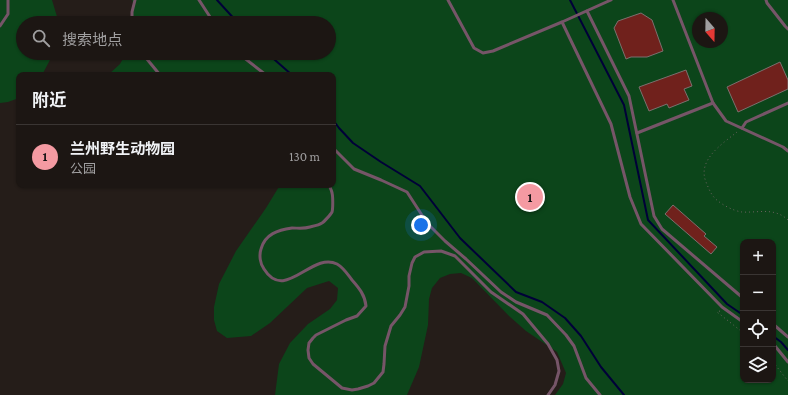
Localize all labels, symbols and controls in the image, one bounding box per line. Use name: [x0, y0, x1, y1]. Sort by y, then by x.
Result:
north arrow: [692, 12, 728, 48]
search box: [16, 16, 336, 60]
icon: search: [30, 27, 52, 49]
text: 搜索地点: [62, 32, 122, 48]
text: 附近: [32, 91, 66, 110]
text: 兰州野生动物园: [70, 141, 175, 157]
text: 1: [43, 149, 47, 164]
text: 130 m: [289, 149, 320, 164]
text: 公园: [70, 161, 96, 176]
pin: 1: [517, 182, 543, 212]
your location: [411, 215, 431, 235]
map controls: [740, 239, 776, 383]
button: +: [740, 239, 776, 275]
button: −: [740, 275, 776, 311]
button: locate: [740, 311, 776, 347]
button: layers: [740, 347, 776, 383]

